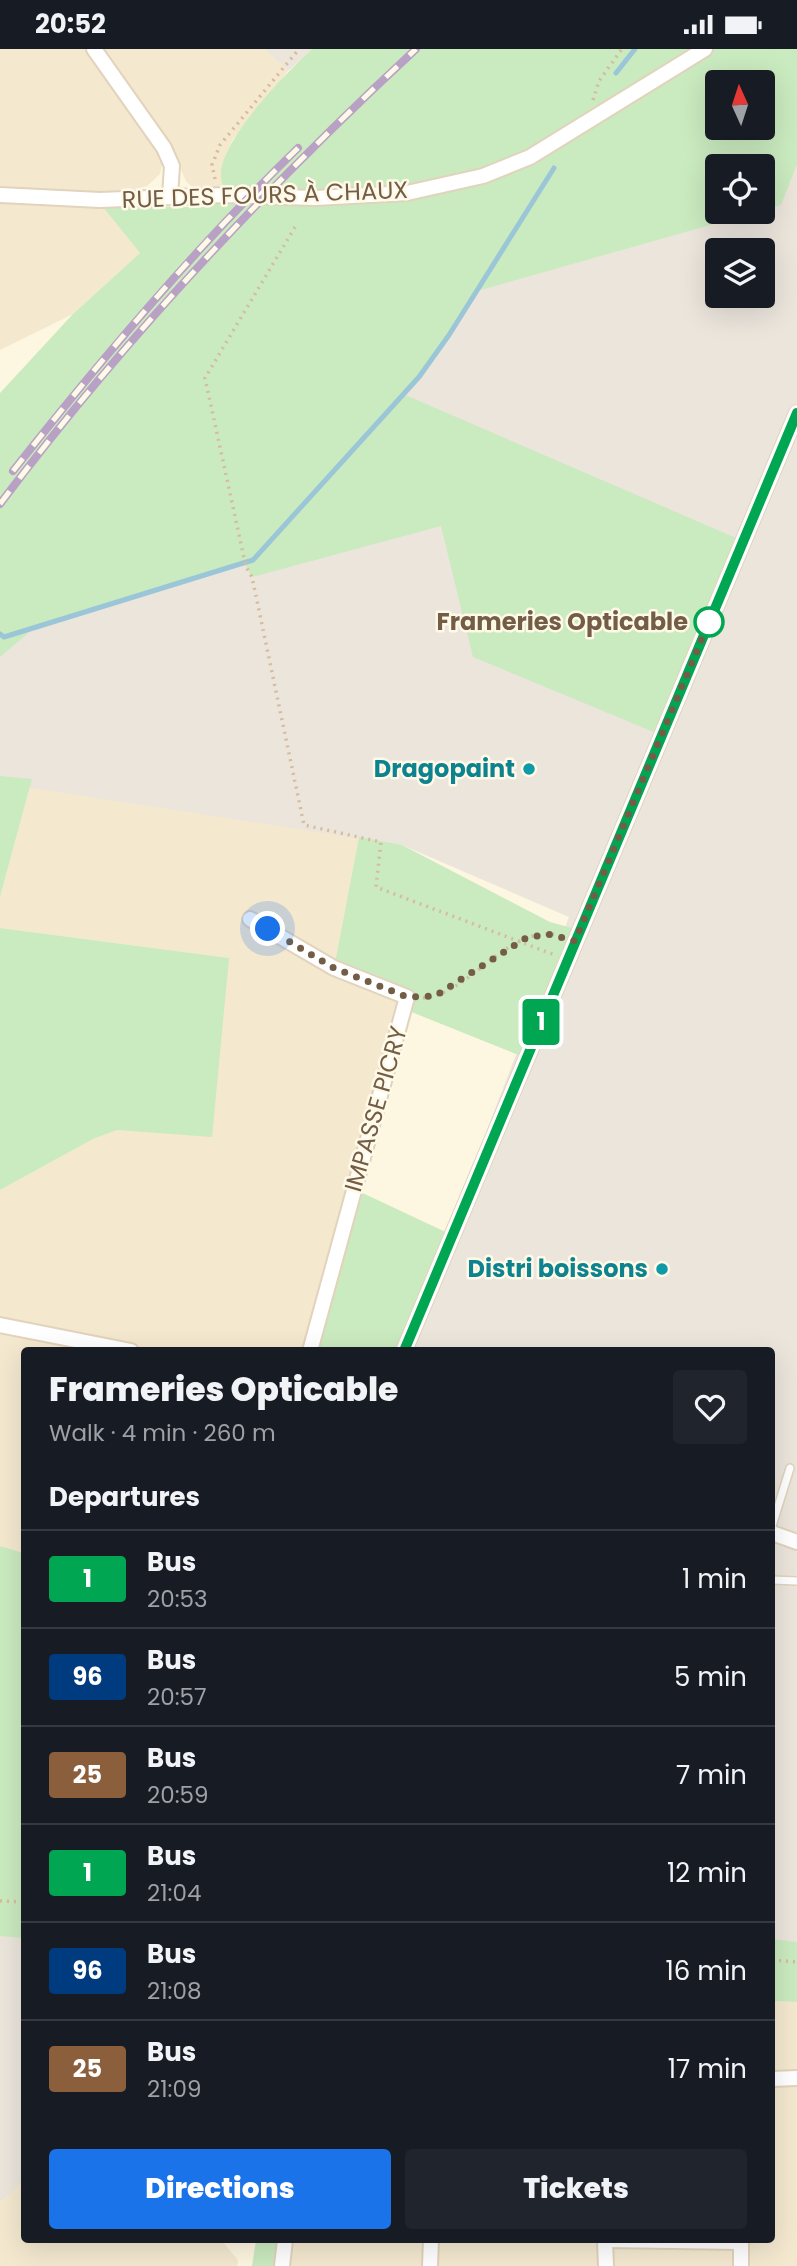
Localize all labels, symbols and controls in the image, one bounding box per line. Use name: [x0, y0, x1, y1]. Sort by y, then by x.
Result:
text: 20:52: [35, 6, 106, 42]
north arrow: [705, 70, 775, 140]
map controls: [705, 70, 775, 308]
button: locate: [705, 154, 775, 224]
street label: RUE DES FOURS À CHAUX: [121, 173, 409, 216]
button: layers: [705, 238, 775, 308]
place label: Frameries Opticable: [437, 605, 688, 638]
marker: Frameries Opticable: [694, 607, 724, 637]
place label: Dragopaint: [374, 752, 515, 785]
marker: Dragopaint: [521, 761, 537, 777]
your location: [250, 911, 285, 946]
line badge: 1: [518, 999, 564, 1045]
text: 1: [536, 1005, 546, 1038]
street label: IMPASSE PICRY: [336, 1022, 415, 1195]
place label: Distri boissons: [468, 1252, 648, 1285]
marker: Distri boissons: [654, 1261, 670, 1277]
text: Frameries Opticable: [49, 1366, 398, 1413]
button: heart: [673, 1370, 747, 1444]
text: Walk · 4 min · 260 m: [49, 1417, 276, 1449]
text: Departures: [49, 1479, 200, 1515]
text: Bus: [147, 1544, 196, 1580]
text: 1 min: [682, 1561, 747, 1597]
text: 1: [83, 1562, 92, 1595]
text: 20:53: [147, 1583, 208, 1615]
text: Bus: [147, 1642, 196, 1678]
text: 5 min: [674, 1659, 747, 1695]
text: 96: [72, 1660, 103, 1693]
text: 20:57: [147, 1681, 207, 1713]
text: Bus: [147, 1740, 196, 1776]
text: 7 min: [676, 1757, 747, 1793]
text: 25: [73, 1758, 102, 1791]
text: 20:59: [147, 1779, 209, 1811]
text: Bus: [147, 1838, 196, 1874]
text: 12 min: [667, 1855, 747, 1891]
text: 1: [83, 1856, 92, 1889]
text: 21:04: [147, 1877, 201, 1909]
text: Bus: [147, 1936, 196, 1972]
text: 16 min: [665, 1953, 747, 1989]
text: 96: [72, 1954, 103, 1987]
text: 21:08: [147, 1975, 201, 2007]
text: Bus: [147, 2034, 196, 2070]
text: 17 min: [668, 2051, 747, 2087]
text: 25: [73, 2052, 102, 2085]
text: 21:09: [147, 2073, 201, 2105]
button: Directions: [49, 2149, 391, 2229]
button: Tickets: [405, 2149, 747, 2229]

